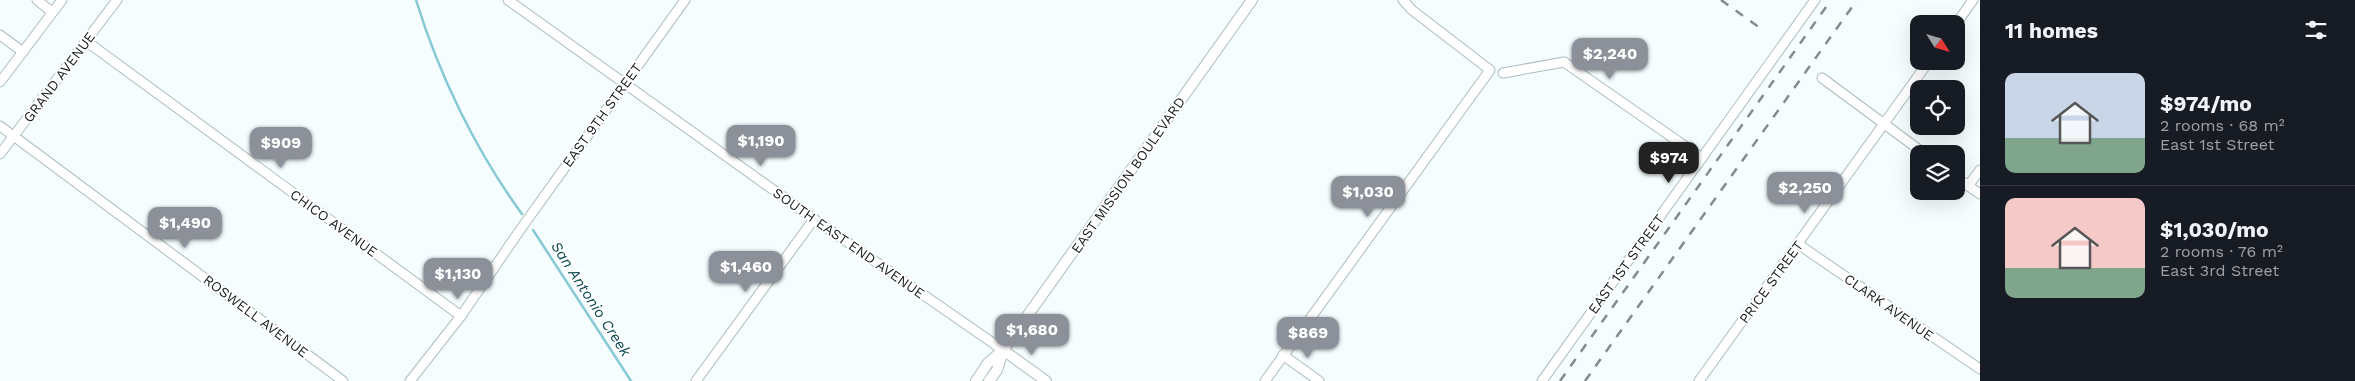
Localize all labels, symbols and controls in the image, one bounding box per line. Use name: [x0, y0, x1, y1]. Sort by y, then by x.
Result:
north arrow: [1910, 15, 1965, 70]
map controls: [1910, 15, 1965, 200]
icon: filters: [2302, 16, 2330, 44]
text: 11 homes: [2005, 18, 2098, 43]
street label: GRAND AVENUE: [20, 29, 98, 125]
pin: $2,240: [1569, 38, 1651, 80]
text: $2,240: [1583, 44, 1637, 63]
street label: EAST 9TH STREET: [559, 60, 645, 170]
button: locate: [1910, 80, 1965, 135]
text: $974/mo: [2160, 91, 2252, 116]
icon: home: [2045, 93, 2105, 153]
street label: EAST MISSION BOULEVARD: [1068, 94, 1188, 256]
text: 2 rooms · 68 m²: [2160, 116, 2285, 135]
pin: $1,190: [720, 124, 802, 167]
pin: $909: [251, 126, 311, 169]
text: $1,190: [737, 131, 785, 150]
text: $909: [261, 133, 301, 152]
text: East 1st Street: [2160, 135, 2275, 154]
pin: $974: [1639, 142, 1699, 184]
button: layers: [1910, 145, 1965, 200]
text: $974: [1650, 148, 1688, 167]
pin: $2,250: [1764, 172, 1846, 214]
pin: $1,030: [1327, 176, 1409, 218]
text: $2,250: [1778, 178, 1832, 197]
text: $1,030: [1342, 182, 1394, 201]
street label: SOUTH EAST END AVENUE: [770, 184, 928, 302]
street label: CHICO AVENUE: [287, 186, 381, 260]
pin: $1,490: [144, 206, 226, 249]
street label: EAST 1ST STREET: [1585, 211, 1668, 317]
text: $1,490: [159, 213, 211, 232]
text: $1,030/mo: [2160, 217, 2269, 242]
icon: home: [2045, 218, 2105, 278]
street label: PRICE STREET: [1736, 237, 1807, 326]
water label: San Antonio Creek: [547, 238, 635, 361]
text: 2 rooms · 76 m²: [2160, 242, 2283, 261]
pin: $1,460: [705, 250, 787, 293]
text: $1,460: [720, 257, 772, 276]
pin: $1,130: [417, 258, 499, 300]
text: East 3rd Street: [2160, 261, 2279, 280]
text: $1,130: [435, 264, 481, 283]
street label: CLARK AVENUE: [1841, 270, 1937, 344]
street label: ROSWELL AVENUE: [200, 271, 312, 361]
pin: $1,680: [991, 314, 1073, 356]
pin: $869: [1278, 316, 1338, 359]
text: $1,680: [1006, 320, 1058, 339]
text: $869: [1288, 323, 1328, 342]

